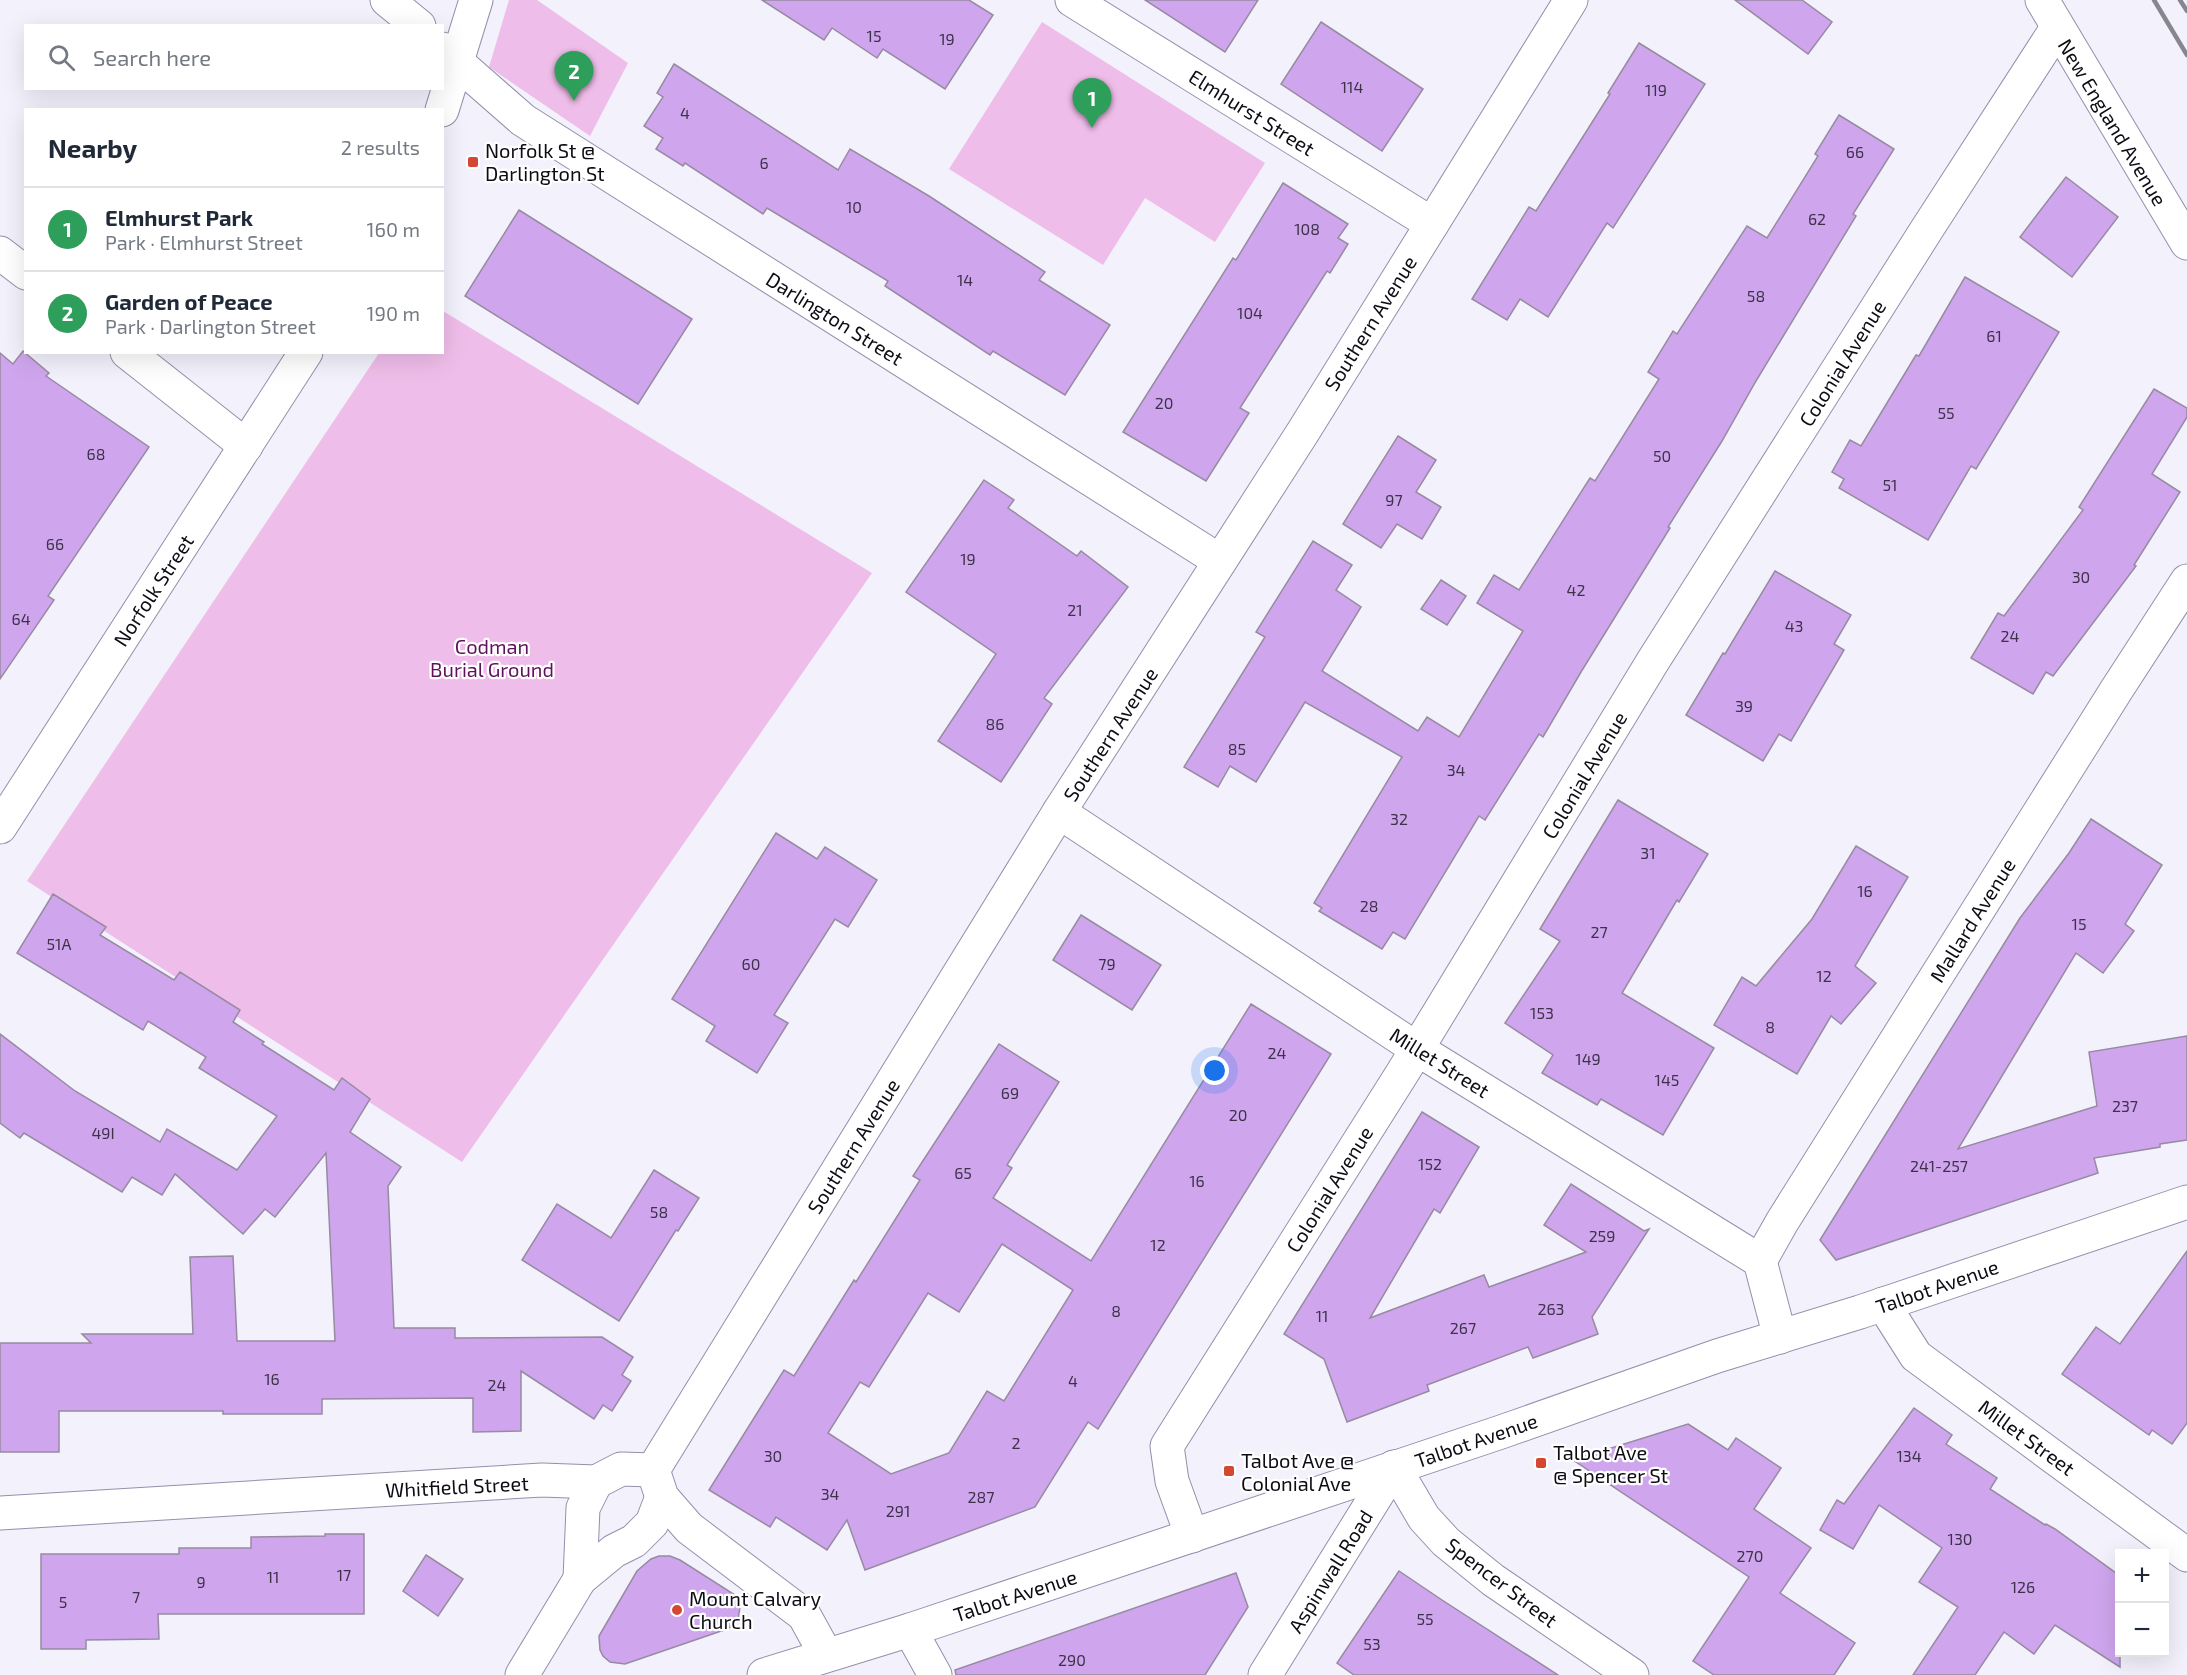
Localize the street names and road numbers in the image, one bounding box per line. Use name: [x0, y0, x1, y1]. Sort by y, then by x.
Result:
street label: New England Avenue: [2054, 34, 2172, 210]
street label: Elmhurst Street: [1185, 64, 1320, 160]
street label: Southern Avenue: [1319, 251, 1421, 395]
street label: Darlington Street: [762, 266, 908, 370]
street label: Colonial Avenue: [1794, 296, 1890, 430]
street label: Norfolk Street: [108, 529, 198, 650]
street label: Southern Avenue: [1058, 663, 1162, 805]
street label: Colonial Avenue: [1537, 707, 1631, 843]
street label: Mallard Avenue: [1924, 854, 2020, 986]
street label: Millet Street: [1386, 1022, 1495, 1102]
street label: Southern Avenue: [802, 1074, 904, 1218]
street label: Colonial Avenue: [1281, 1122, 1377, 1256]
street label: Talbot Avenue: [1873, 1254, 2001, 1318]
street label: Millet Street: [1974, 1394, 2080, 1480]
street label: Talbot Avenue: [1412, 1408, 1540, 1472]
street label: Whitfield Street: [385, 1470, 530, 1502]
street label: Aspinwall Road: [1283, 1505, 1377, 1637]
street label: Spencer Street: [1442, 1532, 1563, 1632]
street label: Talbot Avenue: [950, 1564, 1080, 1626]

